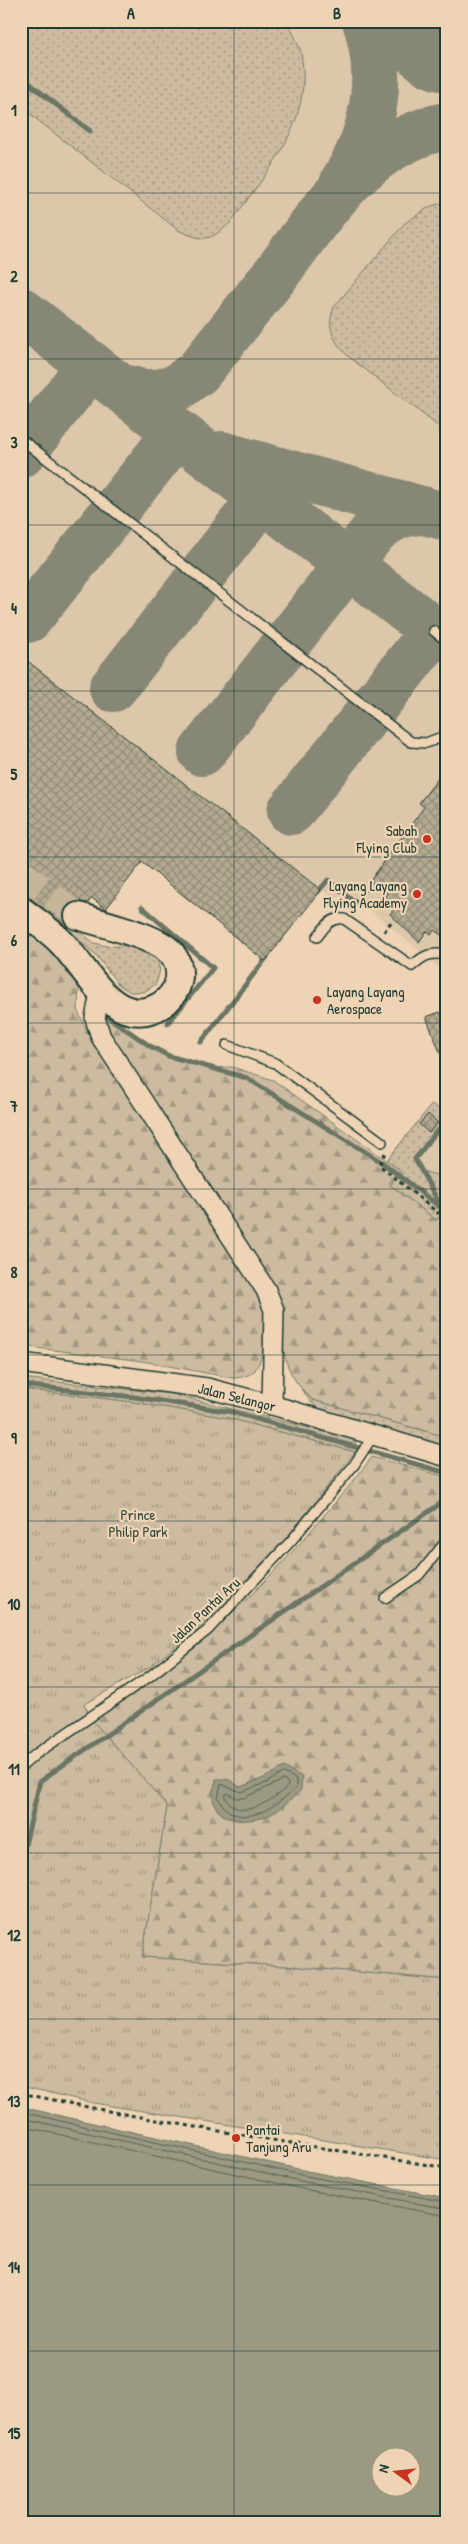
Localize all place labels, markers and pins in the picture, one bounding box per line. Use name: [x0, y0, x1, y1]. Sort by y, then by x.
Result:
place label: Sabah Flying Club: [355, 820, 417, 858]
marker: Sabah Flying Club: [421, 833, 433, 845]
place label: Layang Layang Flying Academy: [322, 875, 407, 913]
marker: Layang Layang Flying Academy: [411, 888, 423, 900]
place label: Layang Layang Aerospace: [327, 981, 405, 1019]
marker: Layang Layang Aerospace: [311, 994, 323, 1006]
place label: Pantai Tanjung Aru: [246, 2119, 311, 2157]
marker: Pantai Tanjung Aru: [230, 2132, 242, 2144]

